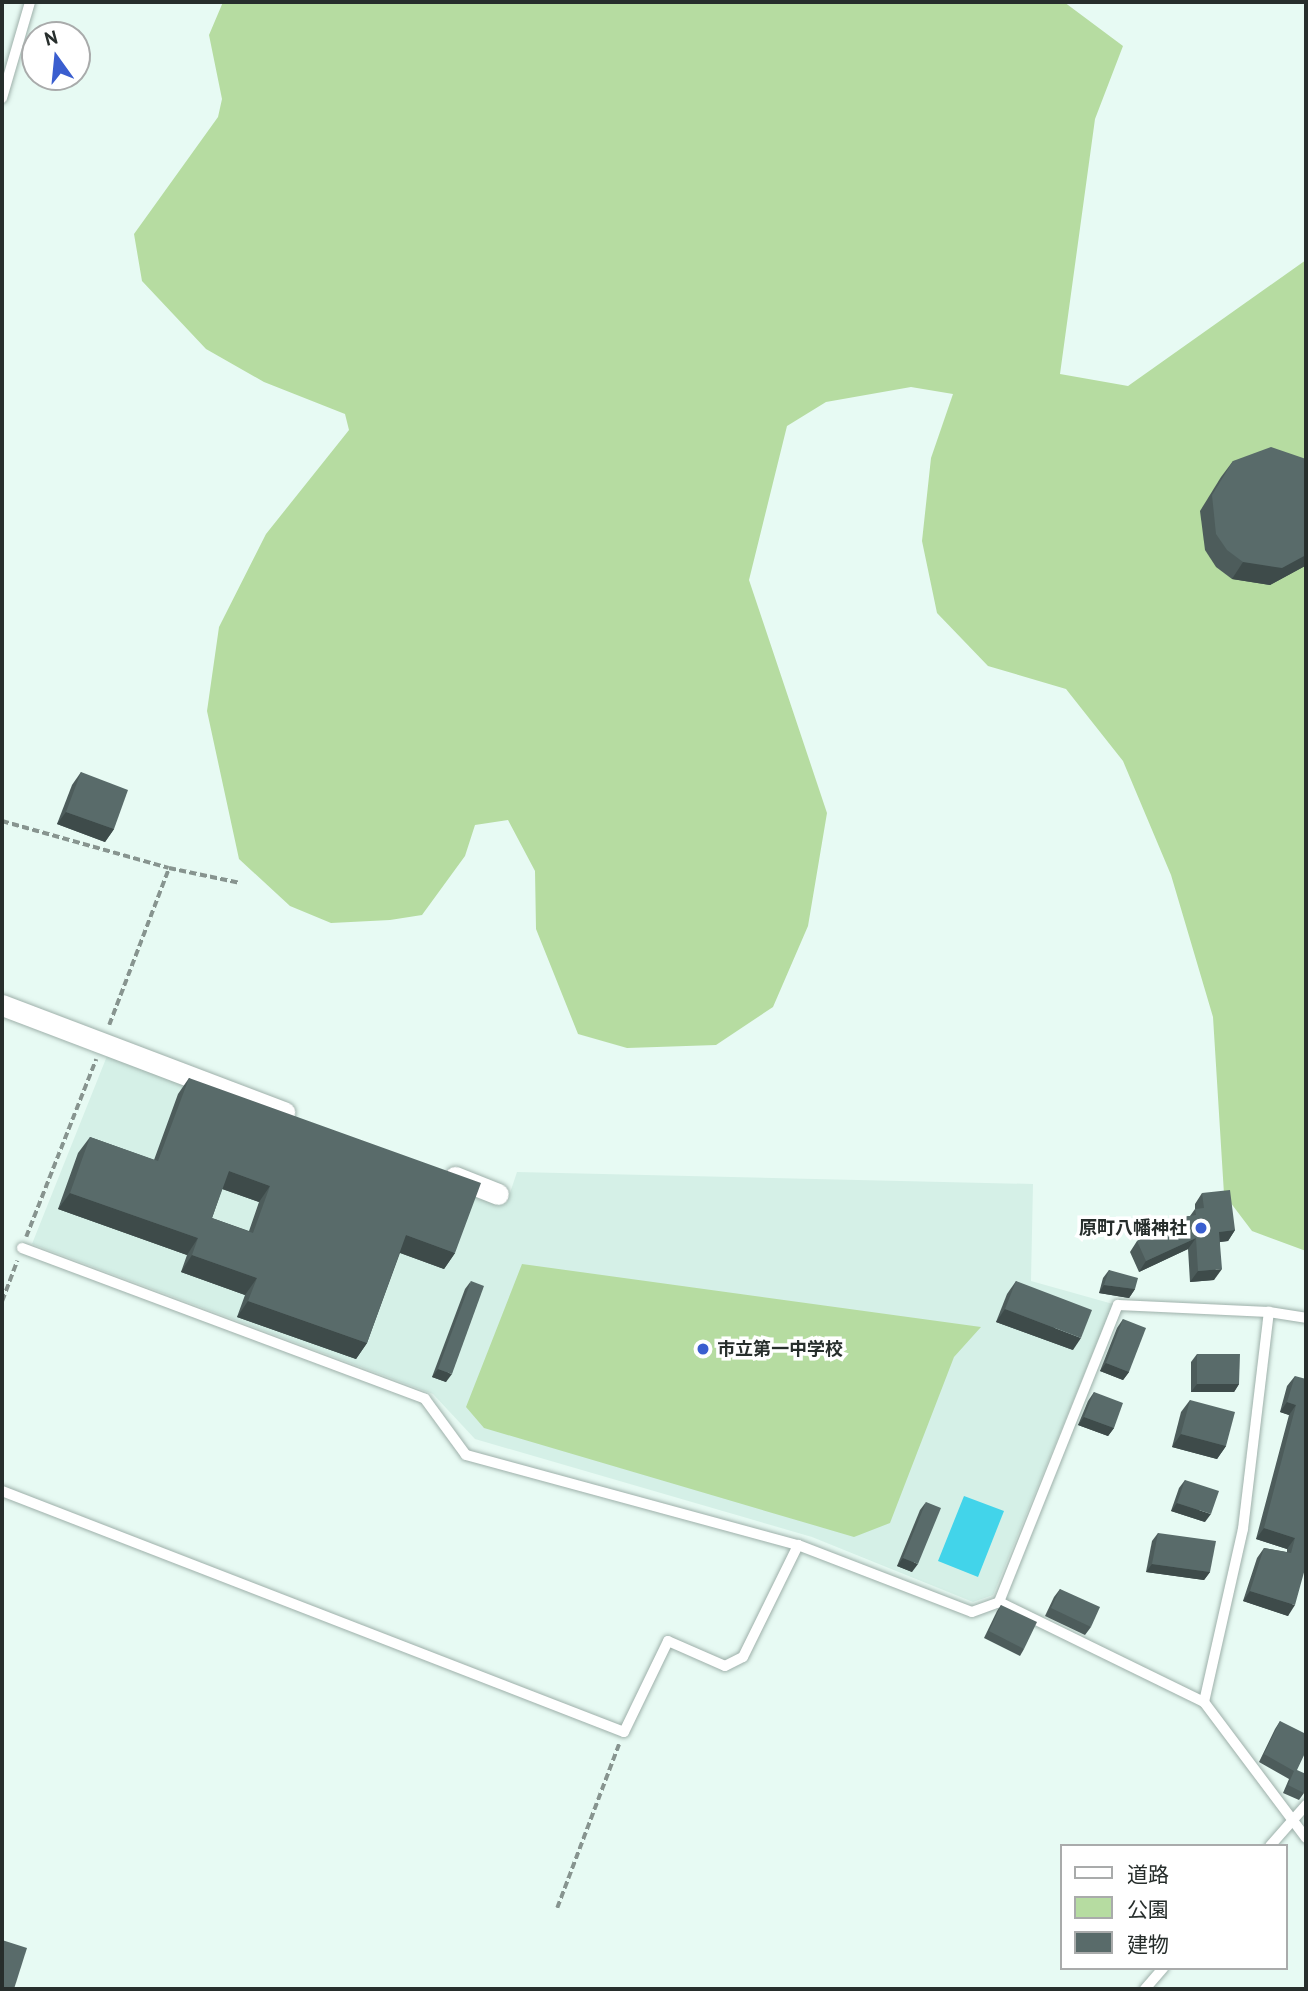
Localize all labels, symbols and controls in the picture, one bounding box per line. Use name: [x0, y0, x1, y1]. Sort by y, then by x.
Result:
north arrow: [21, 21, 91, 91]
text: N: [42, 24, 60, 51]
place label: 原町八幡神社: [1079, 1217, 1187, 1239]
marker: 原町八幡神社: [1193, 1220, 1209, 1236]
place label: 市立第一中学校: [717, 1338, 843, 1360]
marker: 市立第一中学校: [695, 1341, 711, 1357]
legend: [1060, 1844, 1287, 1970]
text: 道路: [1127, 1861, 1169, 1888]
text: 公園: [1127, 1896, 1169, 1923]
text: 建物: [1127, 1931, 1169, 1958]

